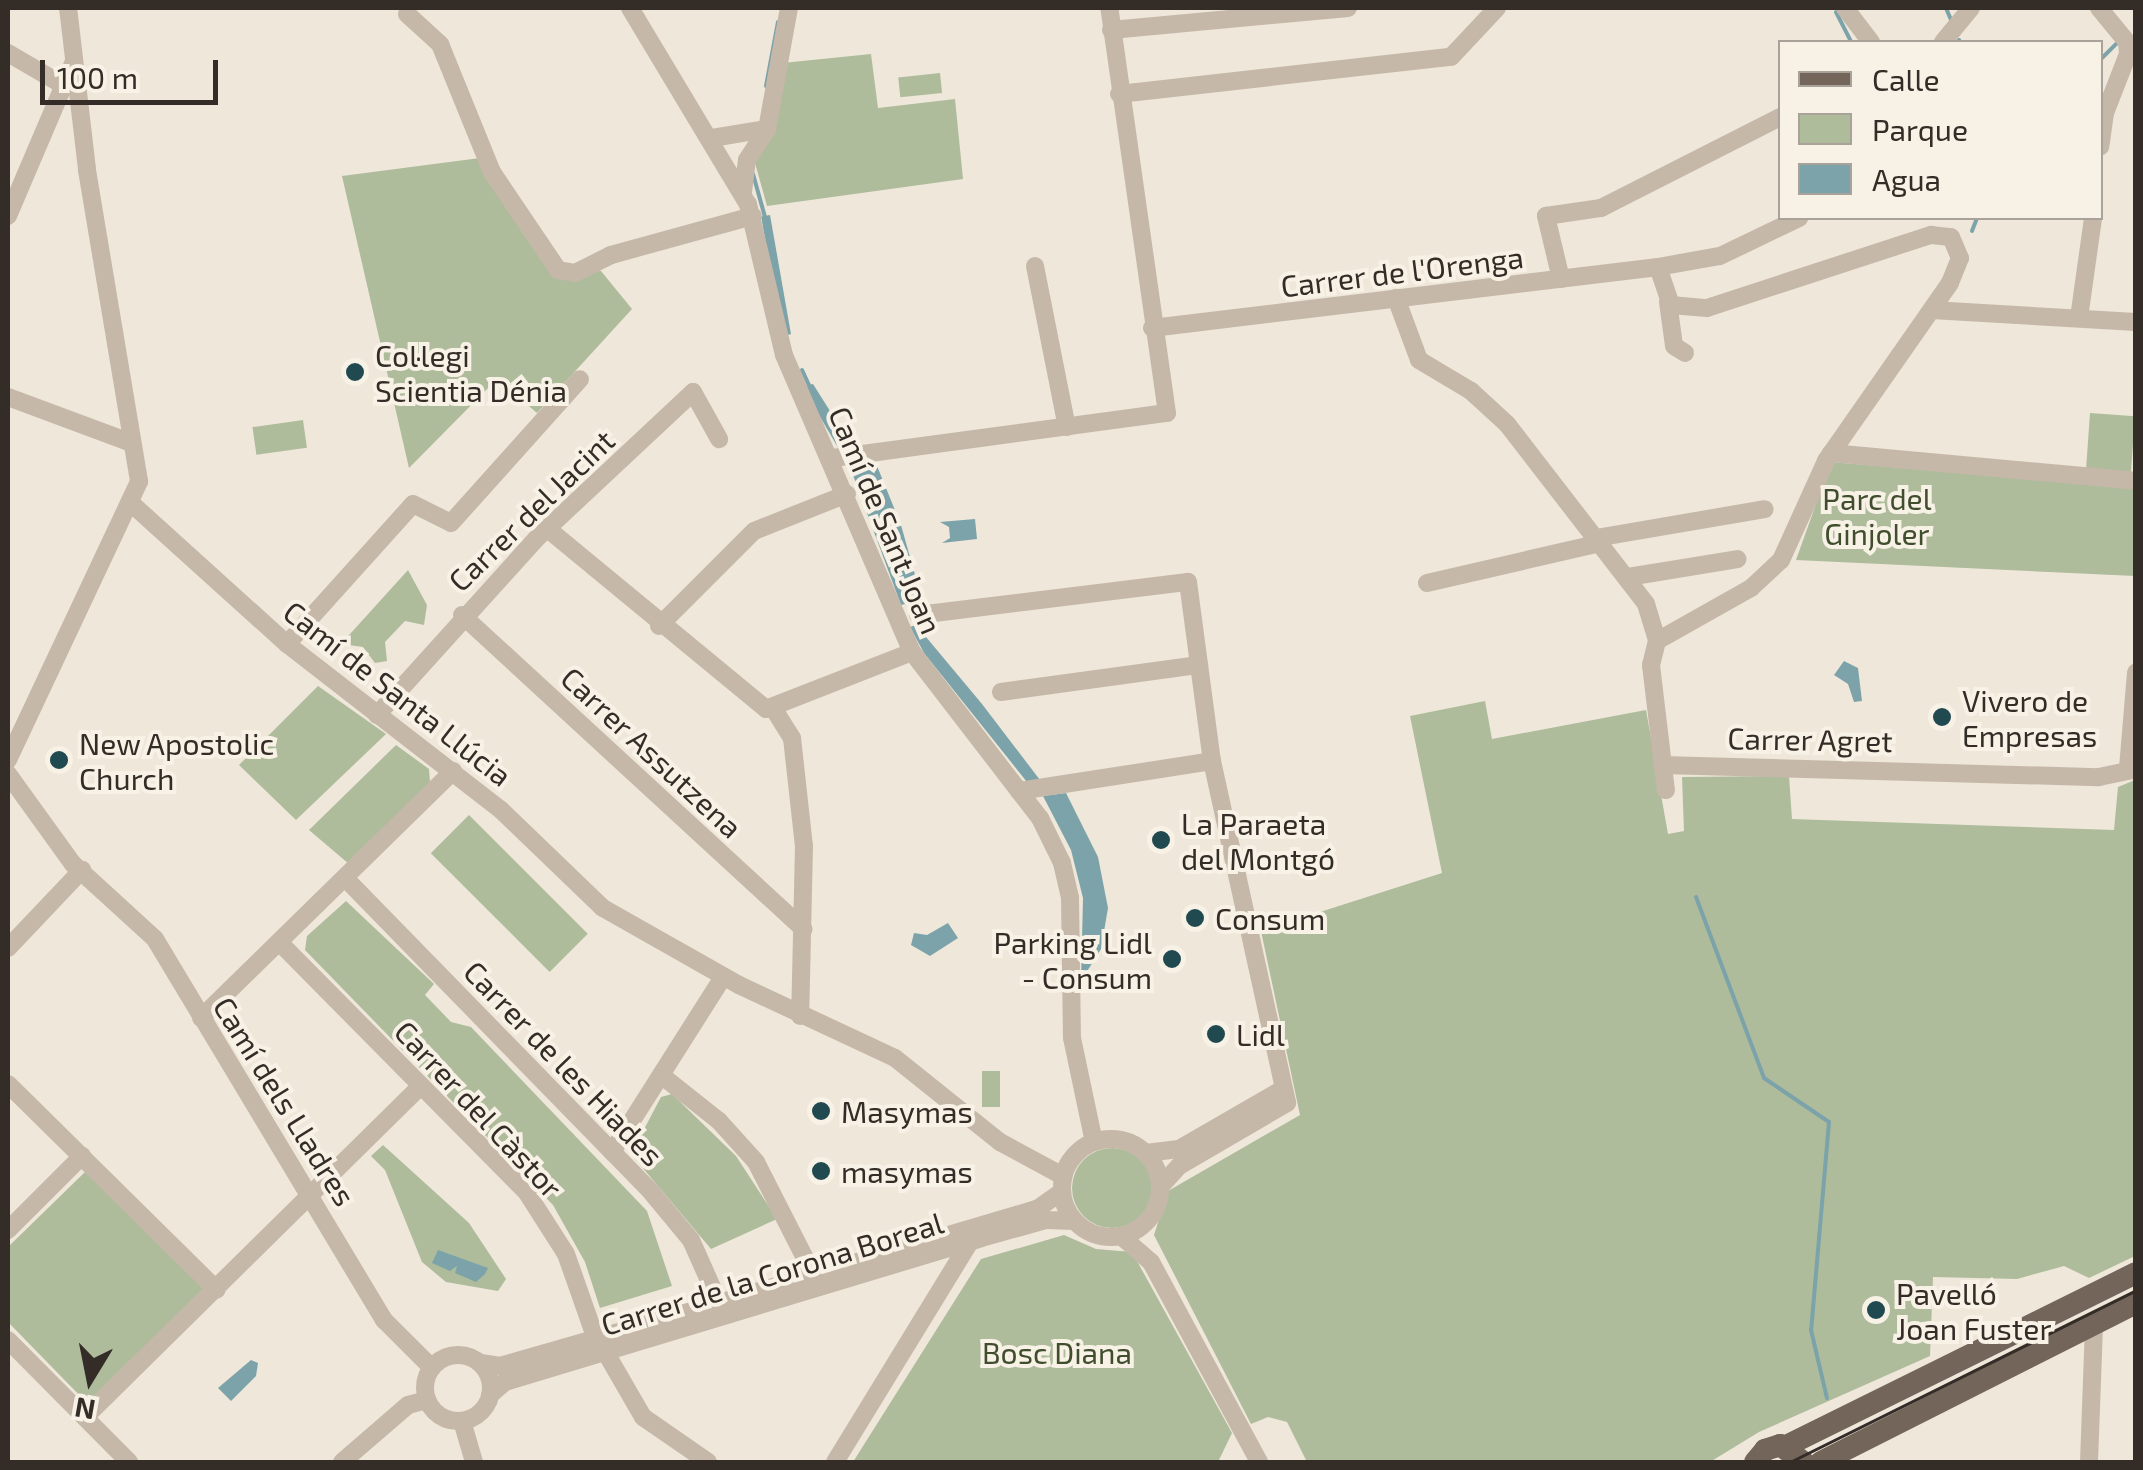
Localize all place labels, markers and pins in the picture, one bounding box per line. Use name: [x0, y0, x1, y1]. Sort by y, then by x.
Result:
place label: Col·legi Scientia Dénia: [375, 337, 567, 408]
marker: Col·legi Scientia Dénia: [344, 361, 366, 383]
place label: Vivero de Empresas: [1962, 682, 2097, 752]
marker: Vivero de Empresas: [1931, 706, 1953, 728]
place label: New Apostolic Church: [79, 725, 275, 796]
marker: New Apostolic Church: [48, 749, 70, 771]
place label: La Paraeta del Montgó: [1181, 805, 1336, 876]
marker: La Paraeta del Montgó: [1150, 829, 1172, 851]
place label: Consum: [1215, 900, 1325, 936]
marker: Consum: [1184, 907, 1206, 929]
place label: Parking Lidl - Consum: [993, 924, 1152, 994]
marker: Parking Lidl - Consum: [1161, 948, 1183, 970]
place label: Lidl: [1236, 1016, 1285, 1052]
marker: Lidl: [1205, 1023, 1227, 1045]
place label: Masymas: [841, 1093, 973, 1129]
marker: Masymas: [810, 1100, 832, 1122]
place label: masymas: [841, 1153, 973, 1189]
marker: masymas: [810, 1160, 832, 1182]
place label: Pavelló Joan Fuster: [1896, 1275, 2051, 1346]
marker: Pavelló Joan Fuster: [1865, 1299, 1887, 1321]

